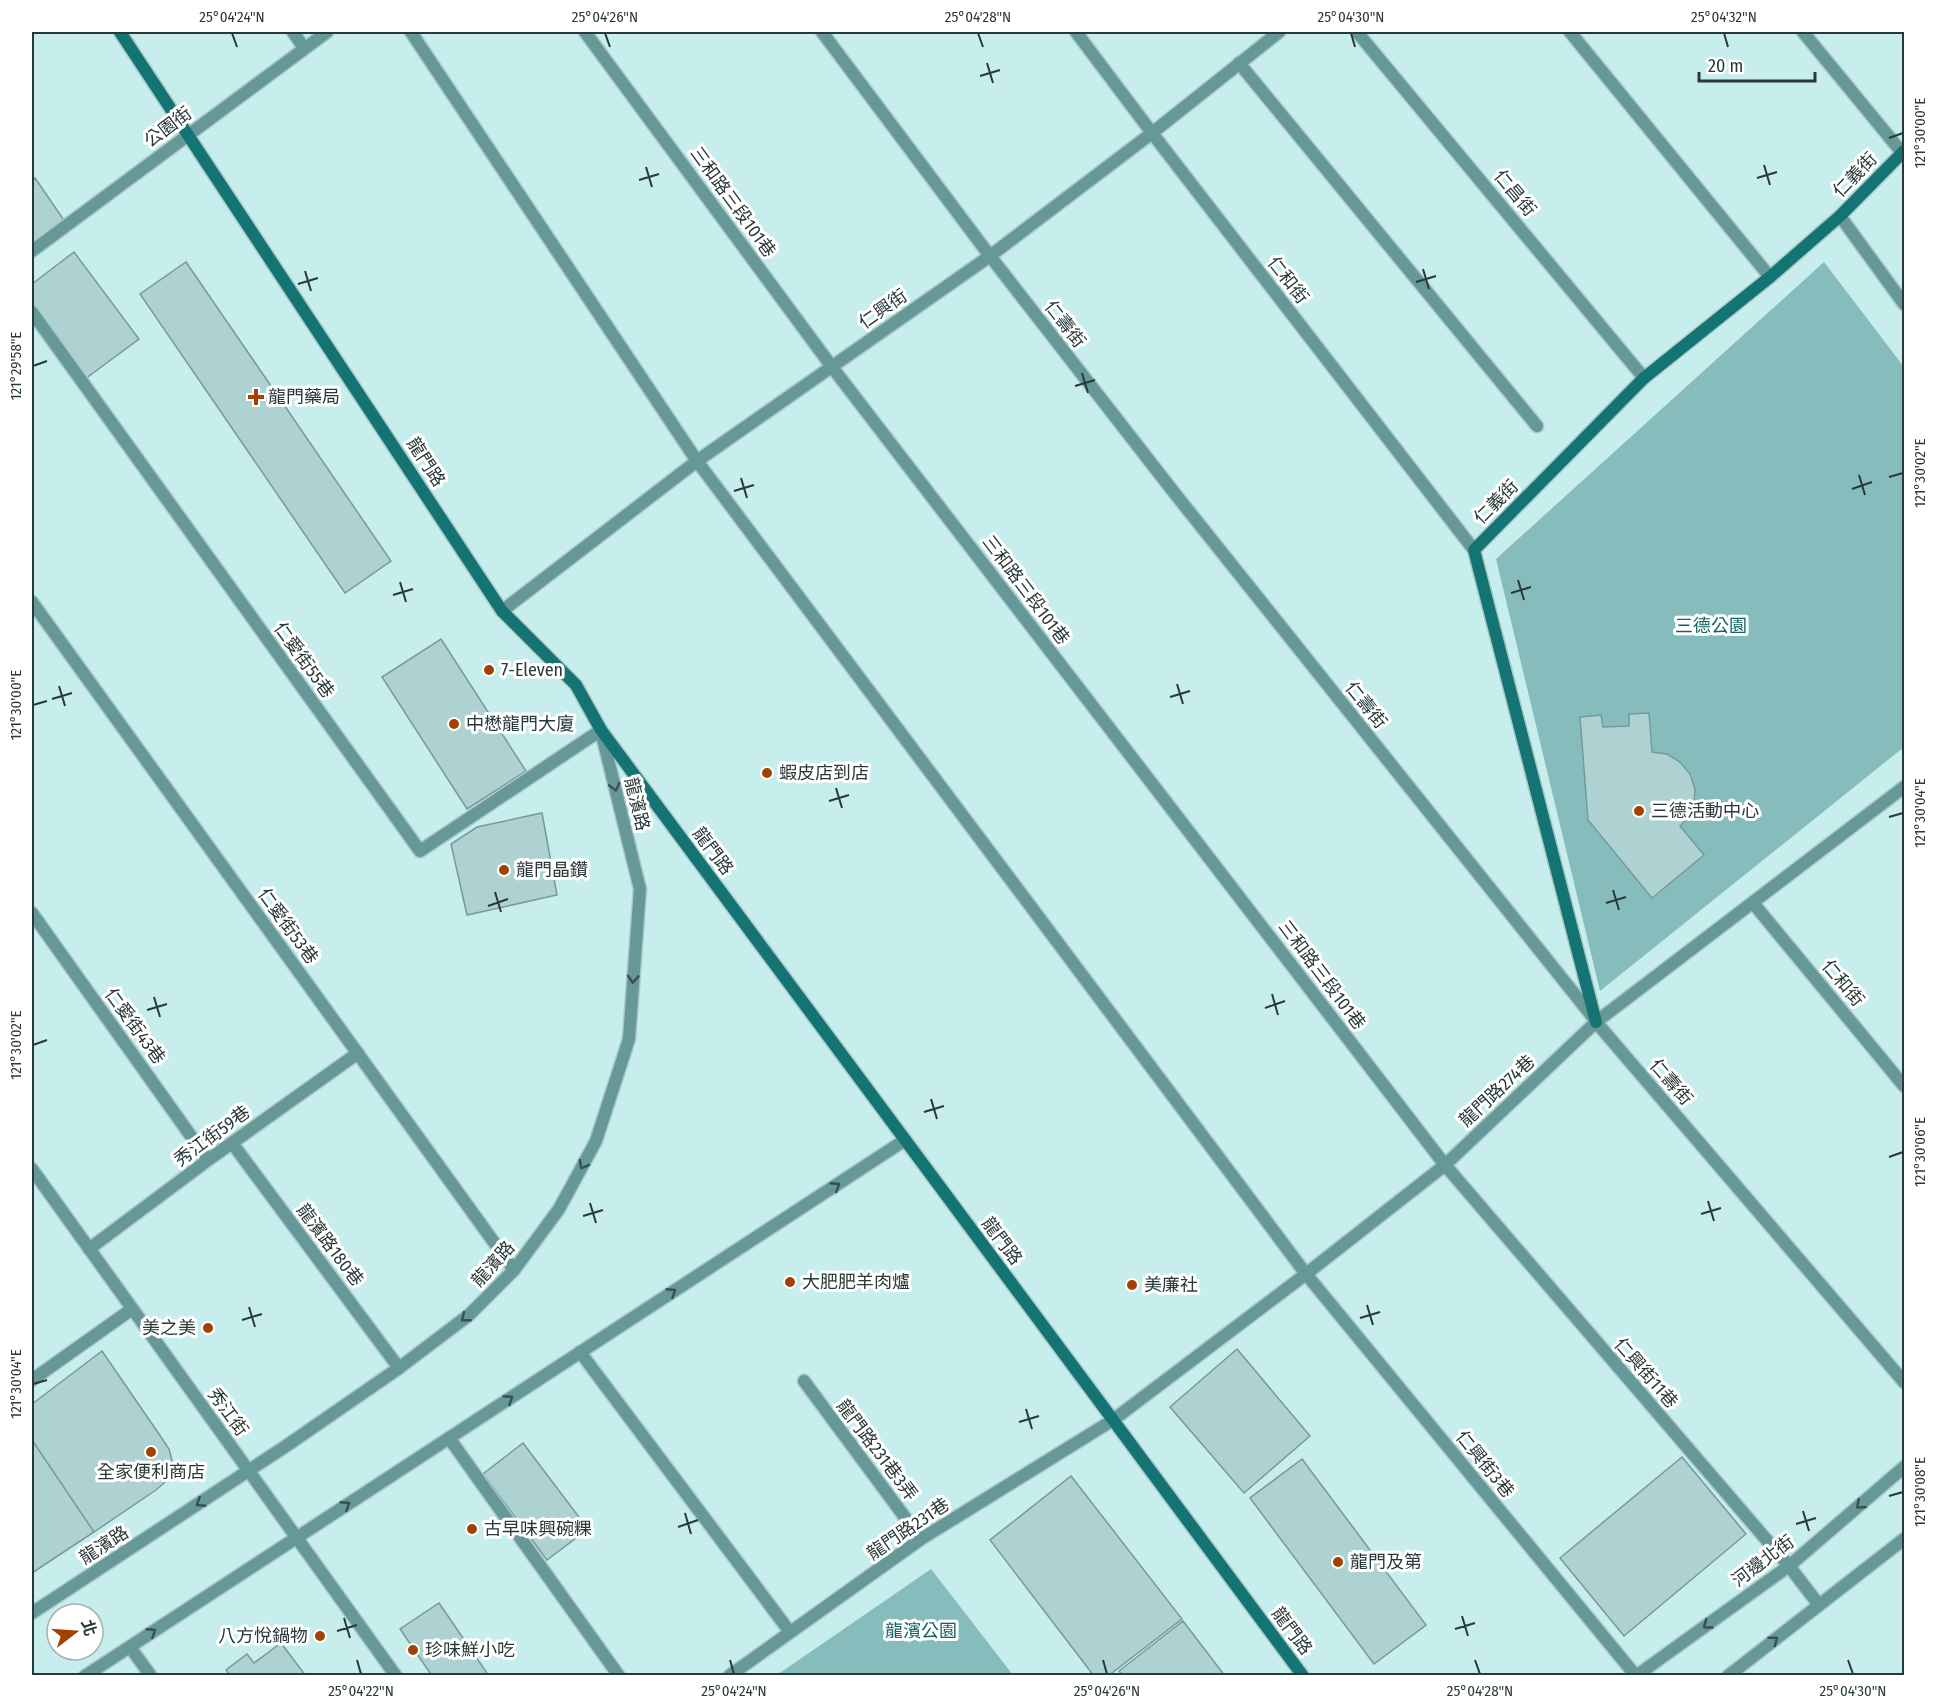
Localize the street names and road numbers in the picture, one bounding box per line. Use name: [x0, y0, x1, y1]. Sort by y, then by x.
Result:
street label: 公園街: [140, 102, 196, 152]
street label: 三和路三段101巷: [686, 143, 780, 261]
street label: 仁義街: [1828, 148, 1882, 202]
street label: 仁昌街: [1489, 165, 1541, 221]
street label: 仁和街: [1263, 252, 1313, 308]
street label: 仁興街: [855, 285, 911, 333]
street label: 仁壽街: [1040, 296, 1090, 352]
street label: 龍門路: [402, 433, 450, 491]
street label: 仁義街: [1469, 475, 1523, 529]
street label: 三和路三段101巷: [978, 531, 1074, 649]
street label: 仁愛街55巷: [269, 618, 339, 702]
street label: 仁壽街: [1340, 677, 1392, 733]
street label: 龍濱路: [620, 775, 654, 833]
street label: 龍門路: [688, 823, 738, 879]
street label: 仁愛街53巷: [253, 884, 323, 968]
street label: 三和路三段101巷: [1274, 916, 1370, 1034]
street label: 仁和街: [1817, 955, 1869, 1011]
street label: 仁愛街43巷: [100, 984, 170, 1068]
street label: 龍門路274巷: [1455, 1050, 1539, 1132]
street label: 仁壽街: [1645, 1054, 1697, 1110]
street label: 秀江街59巷: [170, 1101, 254, 1171]
street label: 龍濱路180巷: [292, 1199, 368, 1291]
street label: 龍門路: [977, 1213, 1027, 1269]
street label: 龍濱路: [467, 1237, 519, 1291]
street label: 仁興街11巷: [1610, 1333, 1682, 1413]
street label: 秀江街: [203, 1384, 253, 1440]
street label: 龍門路231巷3弄: [832, 1395, 922, 1505]
street label: 仁興街3巷: [1451, 1426, 1519, 1502]
street label: 龍門路231巷: [863, 1493, 953, 1565]
street label: 龍濱路: [75, 1521, 133, 1569]
street label: 河邊北街: [1728, 1531, 1798, 1591]
street label: 龍門路: [1267, 1603, 1317, 1659]

